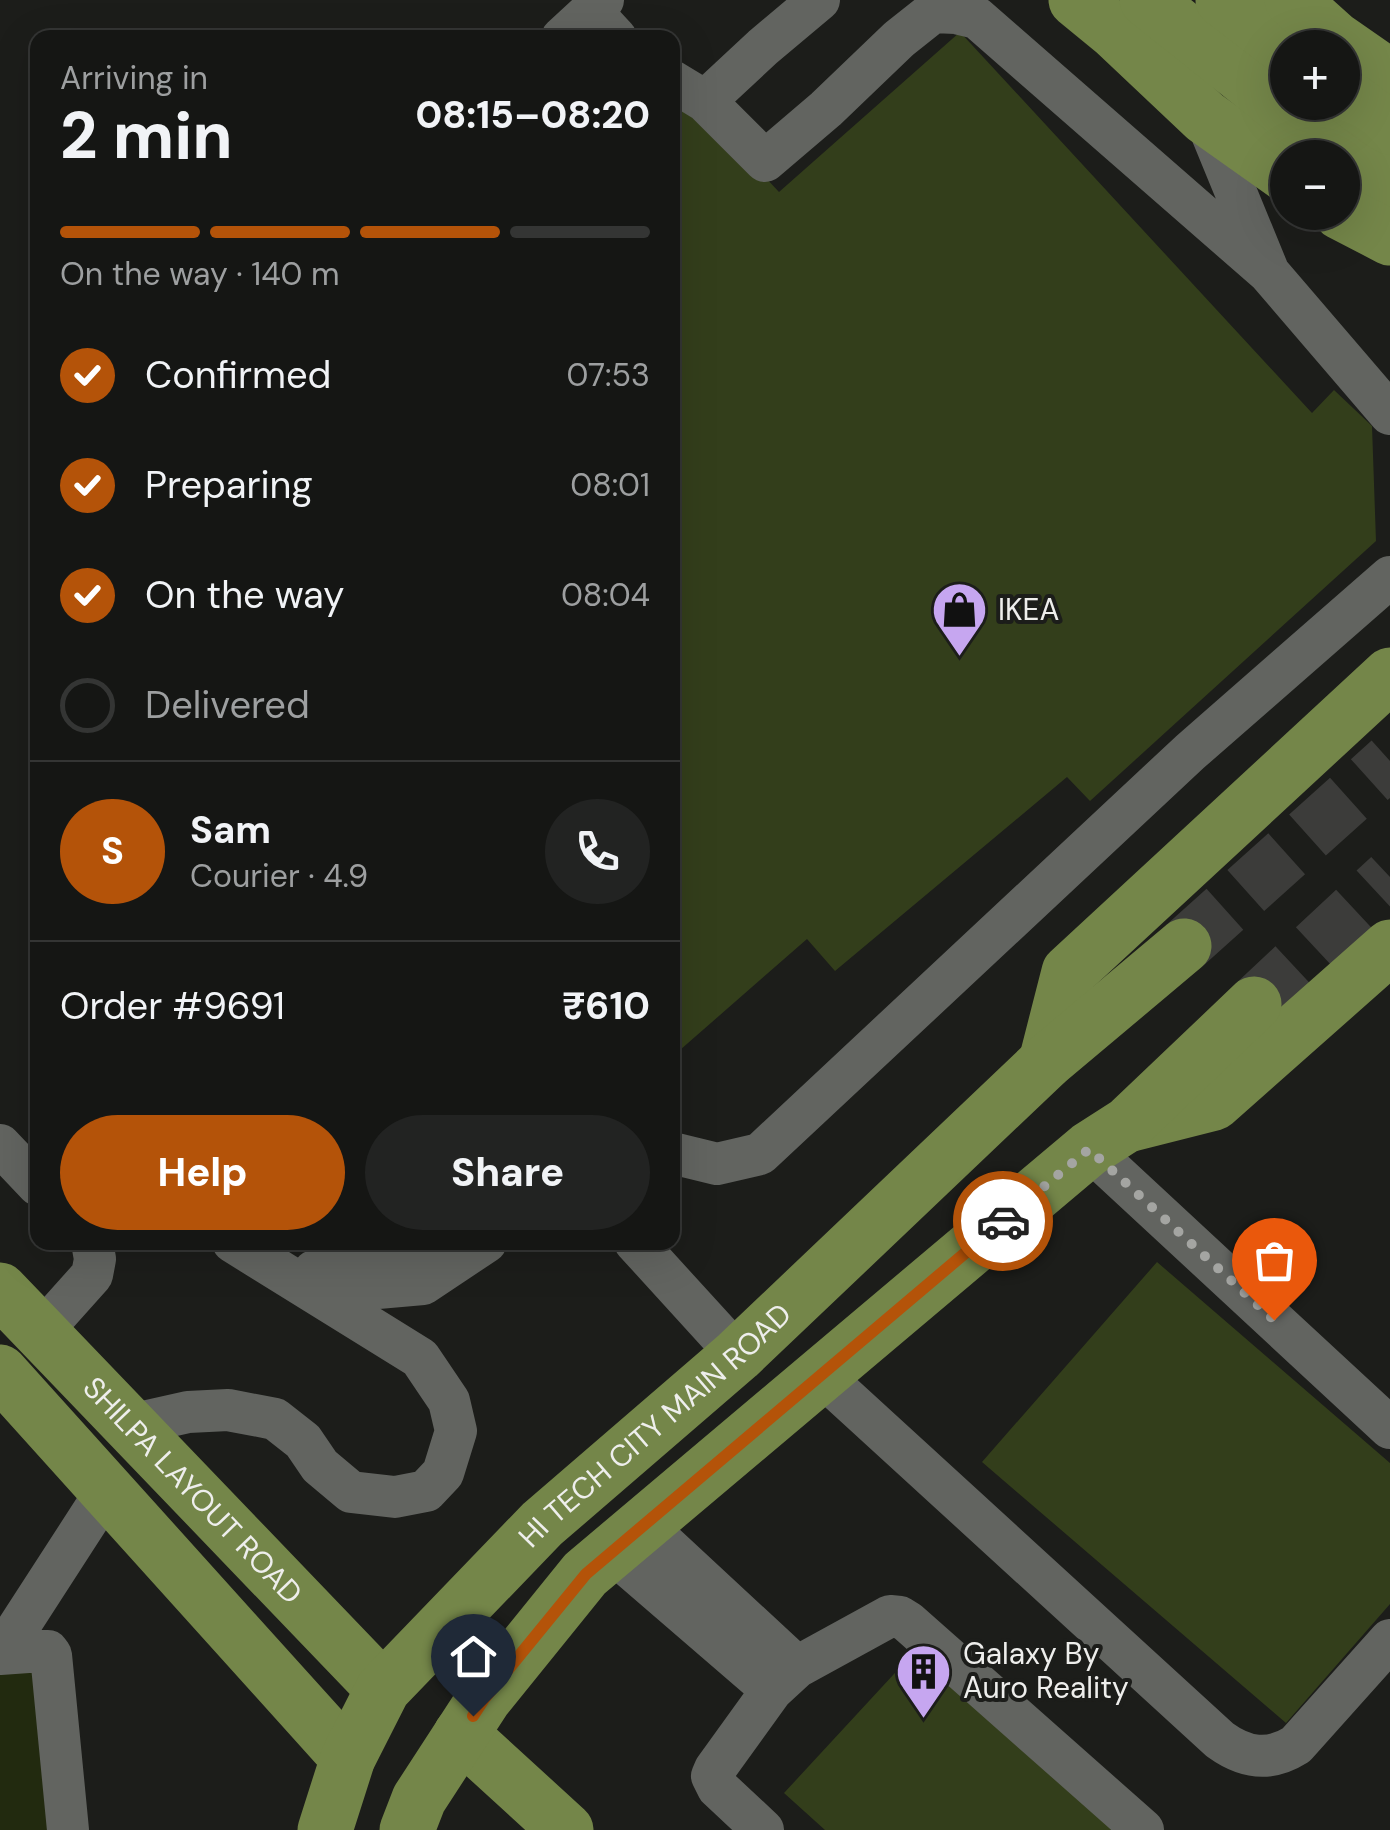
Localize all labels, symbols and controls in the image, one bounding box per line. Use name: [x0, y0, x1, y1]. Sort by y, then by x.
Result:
map controls: [1270, 30, 1360, 230]
button: +: [1270, 30, 1360, 120]
text: Arriving in: [60, 57, 208, 99]
text: 08:15–08:20: [415, 90, 650, 140]
text: 2 min: [60, 94, 233, 178]
button: −: [1270, 140, 1360, 230]
text: On the way · 140 m: [60, 253, 340, 295]
icon: check: [60, 348, 115, 403]
text: Confirmed: [145, 350, 331, 400]
text: 07:53: [567, 354, 650, 396]
icon: check: [60, 458, 115, 513]
text: Preparing: [145, 460, 313, 510]
text: 08:01: [570, 464, 650, 506]
icon: check: [60, 568, 115, 623]
text: On the way: [145, 570, 344, 620]
text: 08:04: [561, 574, 650, 616]
shop icon: IKEA: [929, 580, 989, 659]
place label: IKEA: [998, 590, 1059, 629]
text: Delivered: [145, 680, 310, 730]
button: phone: [545, 799, 650, 904]
text: Sam: [190, 805, 271, 855]
text: S: [101, 826, 124, 876]
text: Courier · 4.9: [190, 855, 368, 897]
text: Order #9691: [60, 981, 285, 1031]
text: ₹610: [562, 981, 650, 1031]
button: Help: [60, 1115, 345, 1230]
button: Share: [365, 1115, 650, 1230]
courier: [953, 1171, 1053, 1271]
icon: car: [976, 1194, 1031, 1249]
pin: [1232, 1218, 1317, 1321]
icon: bag: [1247, 1233, 1302, 1288]
street label: HI TECH CITY MAIN ROAD: [510, 1295, 799, 1556]
street label: SHILPA LAYOUT ROAD: [75, 1368, 311, 1612]
pin: [431, 1614, 516, 1717]
icon: home: [446, 1629, 501, 1684]
place label: Galaxy By Auro Reality: [963, 1634, 1129, 1707]
building icon: Galaxy By Auro Reality: [894, 1641, 954, 1720]

